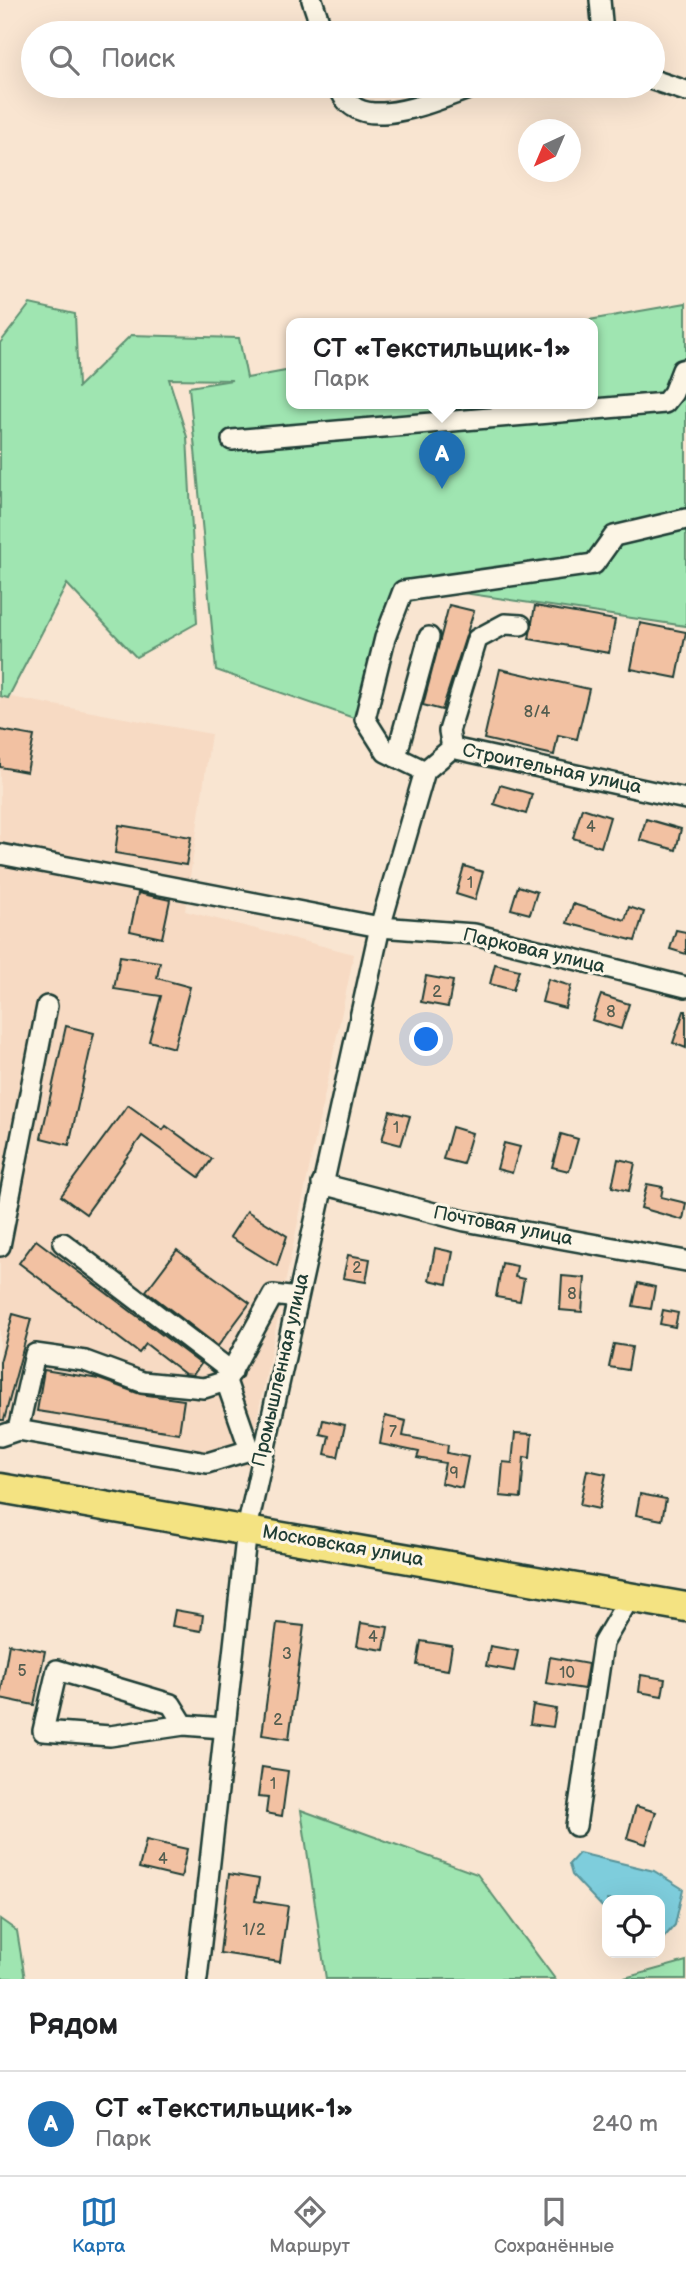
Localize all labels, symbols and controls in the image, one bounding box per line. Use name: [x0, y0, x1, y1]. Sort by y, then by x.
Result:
search box: [21, 21, 665, 98]
icon: search: [45, 41, 83, 79]
text: Поиск: [101, 44, 175, 75]
north arrow: [518, 119, 581, 182]
popup: [286, 318, 598, 409]
text: СТ «Текстильщик-1»: [313, 334, 571, 365]
text: Парк: [313, 365, 369, 393]
pin: A: [419, 431, 465, 489]
house number: 8/4: [524, 703, 550, 722]
street label: Строительная улица: [460, 739, 644, 799]
house number: 4: [586, 818, 596, 837]
house number: 1: [467, 874, 473, 893]
street label: Парковая улица: [461, 923, 607, 979]
house number: 2: [432, 983, 442, 1002]
house number: 8: [606, 1003, 616, 1022]
your location: [409, 1022, 443, 1056]
house number: 1: [393, 1119, 399, 1138]
street label: Почтовая улица: [431, 1201, 575, 1251]
house number: 2: [352, 1259, 362, 1278]
street label: Промышленная улица: [248, 1271, 314, 1469]
house number: 8: [567, 1285, 577, 1304]
house number: 7: [389, 1423, 397, 1442]
house number: 9: [449, 1464, 459, 1483]
street label: Московская улица: [261, 1520, 425, 1572]
house number: 4: [368, 1628, 378, 1647]
house number: 3: [282, 1645, 292, 1664]
house number: 5: [17, 1662, 27, 1681]
house number: 10: [559, 1664, 575, 1683]
house number: 2: [273, 1711, 283, 1730]
house number: 1: [270, 1775, 276, 1794]
house number: 4: [158, 1850, 168, 1869]
map controls: [602, 1895, 665, 1958]
button: locate: [602, 1895, 665, 1958]
house number: 1/2: [243, 1921, 266, 1940]
text: Рядом: [28, 2007, 118, 2043]
text: СТ «Текстильщик-1»: [95, 2094, 353, 2125]
text: A: [44, 2110, 58, 2138]
text: 240 m: [592, 2110, 658, 2138]
text: Парк: [95, 2125, 151, 2153]
tab: Карта: [72, 2193, 125, 2258]
tab: Маршрут: [269, 2193, 350, 2258]
tab: Сохранённые: [494, 2193, 614, 2258]

